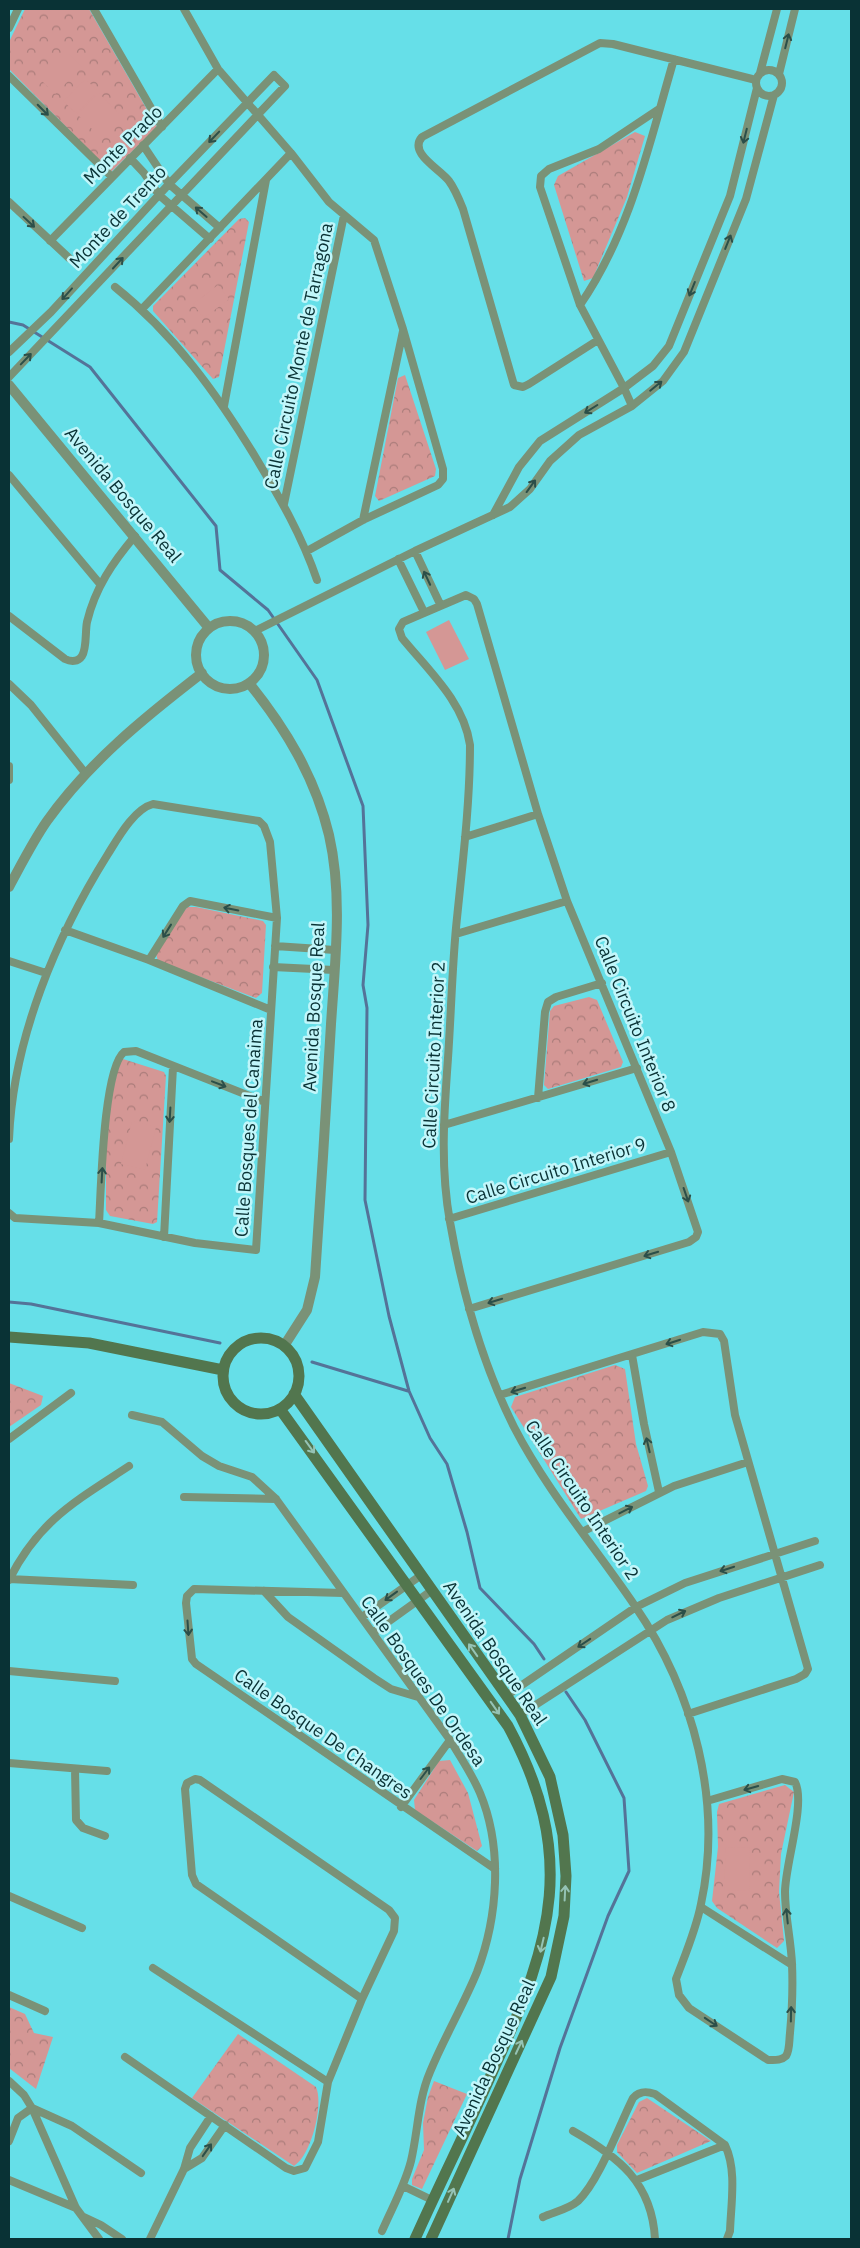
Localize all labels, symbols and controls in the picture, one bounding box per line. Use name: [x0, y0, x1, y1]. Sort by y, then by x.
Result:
one-way arrow: [783, 34, 792, 50]
street label: Monte Prado: [78, 100, 167, 189]
one-way arrow: [37, 104, 50, 116]
one-way arrow: [740, 127, 749, 143]
one-way arrow: [208, 131, 220, 143]
street label: Monte de Trento: [64, 160, 171, 273]
one-way arrow: [194, 206, 207, 217]
one-way arrow: [23, 216, 36, 228]
street label: Calle Circuito Monte de Tarragona: [259, 220, 338, 491]
one-way arrow: [725, 235, 734, 250]
one-way arrow: [112, 256, 124, 269]
one-way arrow: [687, 281, 697, 296]
one-way arrow: [61, 288, 73, 301]
one-way arrow: [20, 353, 32, 366]
one-way arrow: [650, 381, 663, 392]
one-way arrow: [584, 404, 598, 414]
street label: Avenida Bosque Real: [60, 422, 187, 567]
one-way arrow: [526, 479, 536, 493]
one-way arrow: [422, 570, 432, 585]
one-way arrow: [223, 903, 239, 913]
street label: Avenida Bosque Real: [298, 921, 329, 1092]
one-way arrow: [161, 924, 171, 938]
street label: Calle Circuito Interior 8: [590, 933, 681, 1115]
street label: Calle Circuito Interior 2: [417, 961, 450, 1149]
street label: Calle Bosques del Canaima: [229, 1018, 268, 1238]
one-way arrow: [583, 1078, 599, 1088]
one-way arrow: [211, 1080, 226, 1089]
one-way arrow: [166, 1107, 175, 1123]
street label: Calle Circuito Interior 9: [463, 1132, 649, 1209]
one-way arrow: [97, 1167, 107, 1183]
one-way arrow: [682, 1186, 691, 1202]
one-way arrow: [643, 1250, 659, 1260]
one-way arrow: [488, 1297, 504, 1307]
one-way arrow: [665, 1338, 681, 1348]
one-way arrow: [510, 1385, 526, 1395]
street label: Calle Circuito Interior 2: [520, 1416, 644, 1584]
one-way arrow: [643, 1437, 653, 1453]
one-way arrow: [305, 1440, 315, 1454]
one-way arrow: [618, 1505, 633, 1515]
one-way arrow: [720, 1564, 736, 1574]
street label: Avenida Bosque Real: [438, 1576, 552, 1730]
street label: Calle Bosques De Ordesa: [356, 1591, 491, 1771]
one-way arrow: [384, 1591, 398, 1601]
one-way arrow: [671, 1609, 686, 1618]
one-way arrow: [184, 1620, 193, 1636]
one-way arrow: [577, 1638, 591, 1648]
one-way arrow: [468, 1643, 478, 1657]
street label: Calle Bosque De Changres: [230, 1663, 417, 1804]
one-way arrow: [490, 1701, 501, 1714]
one-way arrow: [420, 1767, 431, 1780]
one-way arrow: [743, 1784, 759, 1794]
one-way arrow: [561, 1885, 570, 1901]
one-way arrow: [782, 1909, 792, 1925]
one-way arrow: [537, 1937, 546, 1953]
street label: Avenida Bosque Real: [447, 1976, 540, 2140]
one-way arrow: [786, 2006, 796, 2022]
one-way arrow: [704, 2017, 718, 2027]
one-way arrow: [515, 2040, 525, 2055]
one-way arrow: [202, 2144, 212, 2158]
one-way arrow: [447, 2188, 457, 2203]

